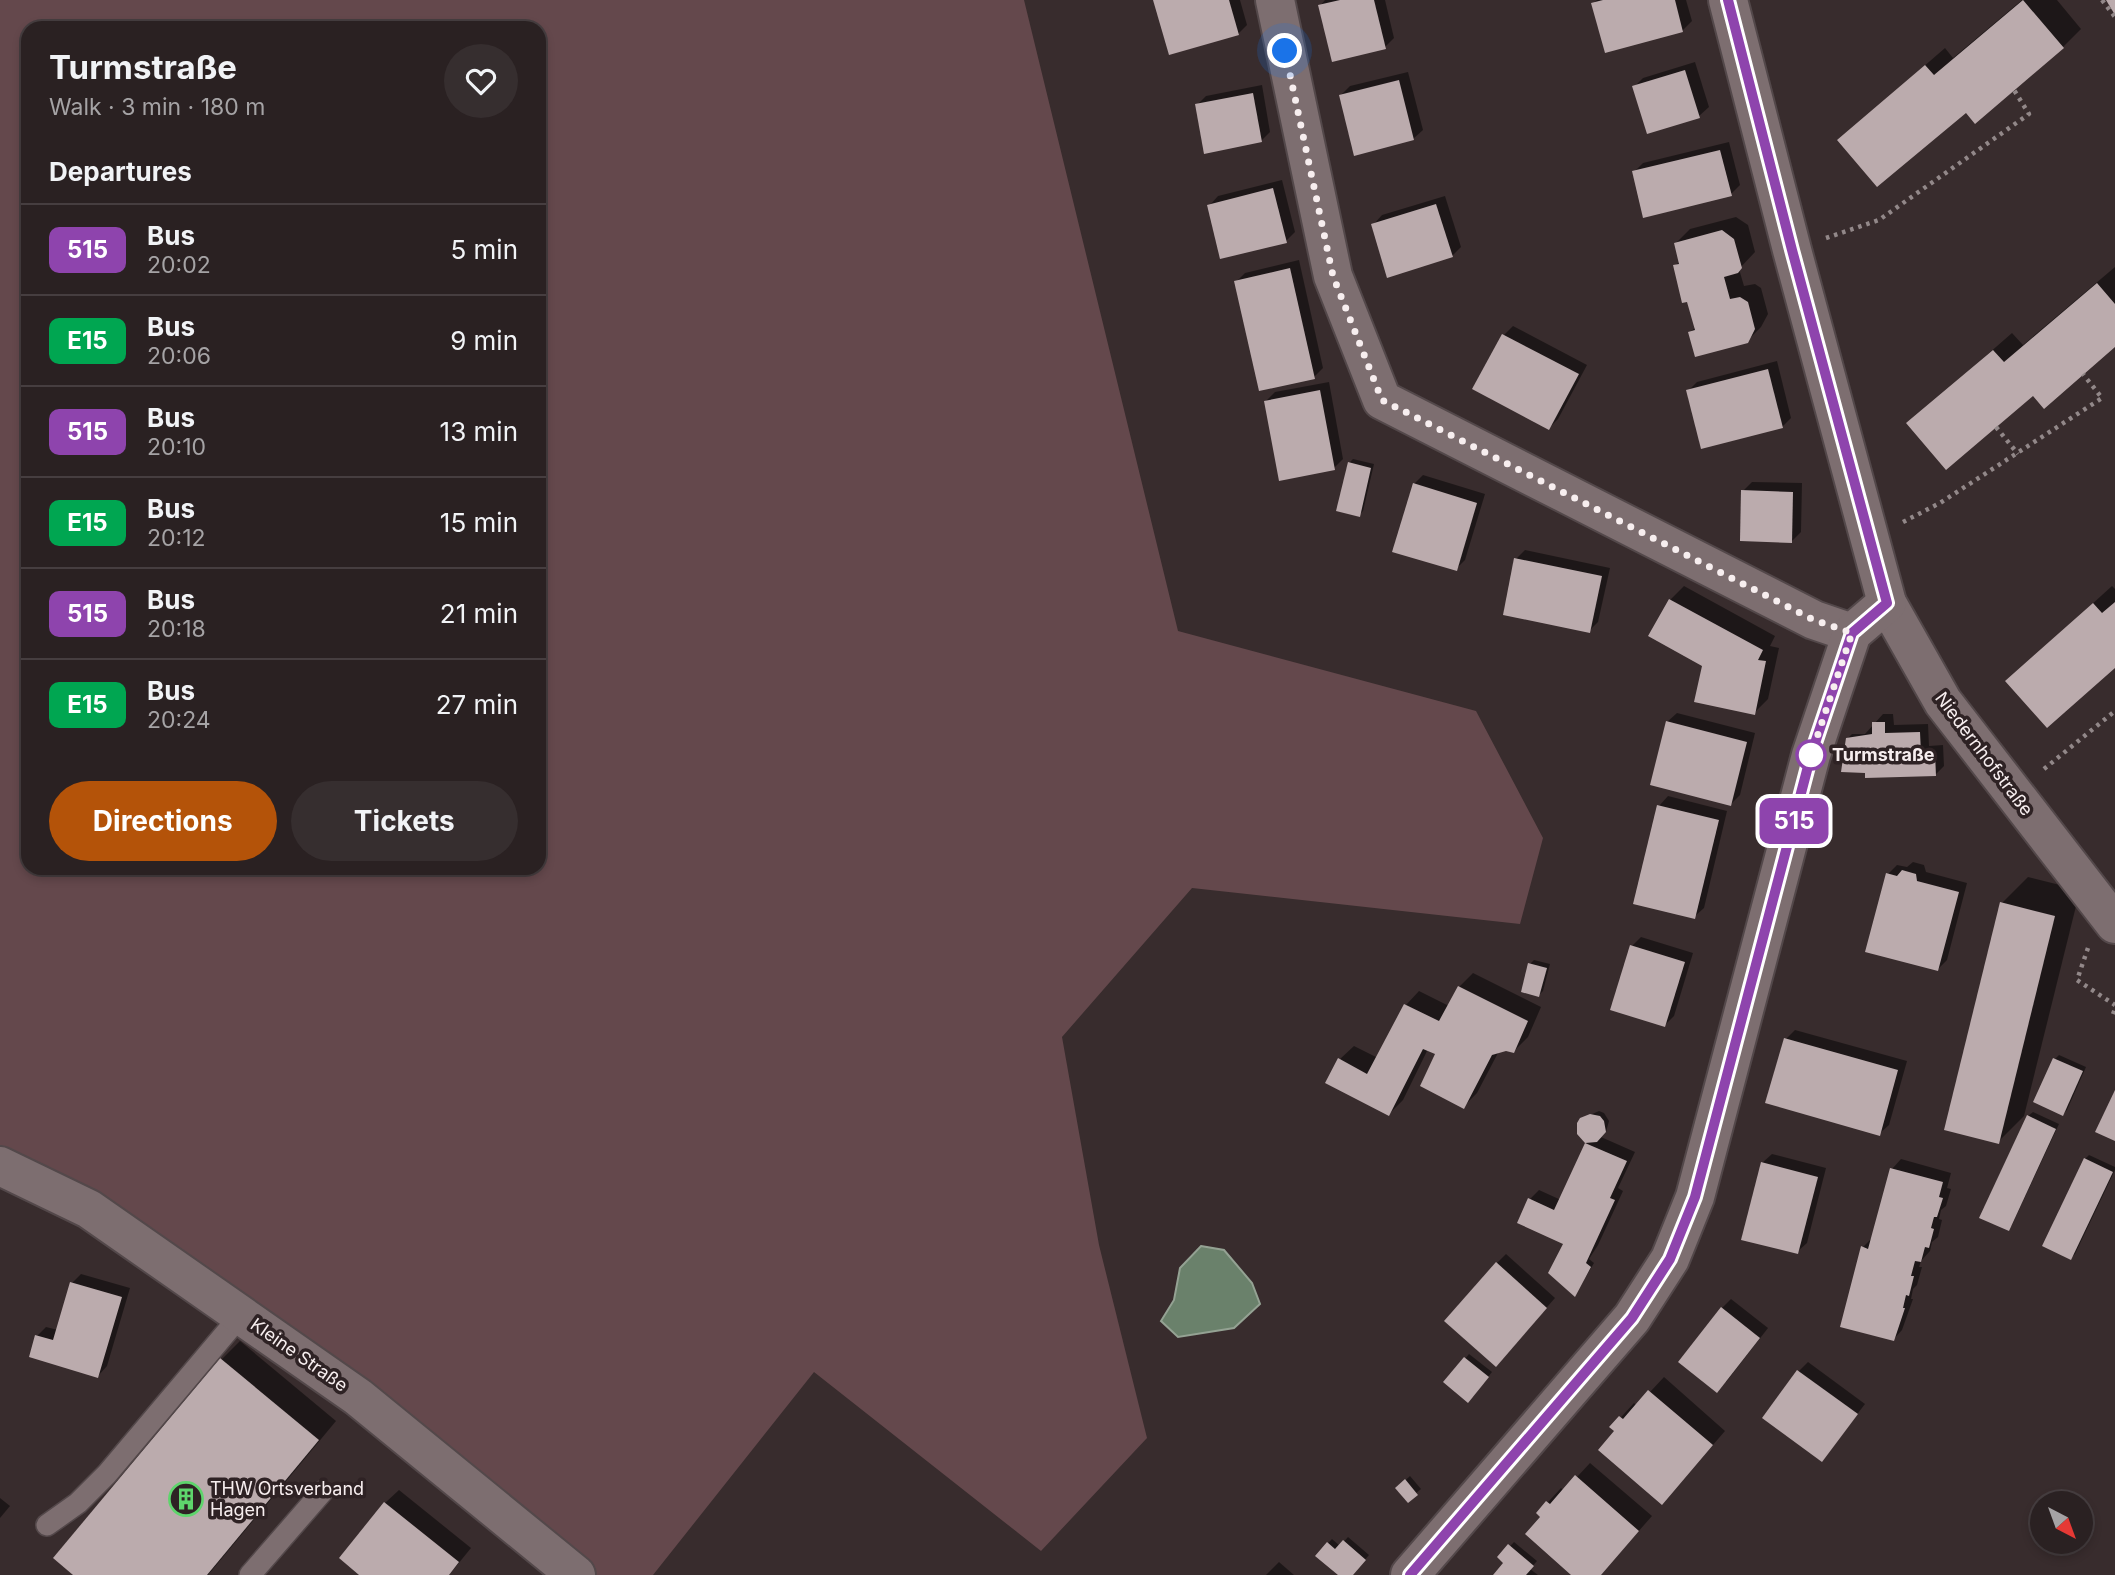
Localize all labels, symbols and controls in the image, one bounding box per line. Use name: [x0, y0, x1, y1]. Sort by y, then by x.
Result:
your location: [1267, 33, 1302, 68]
button: heart: [444, 44, 518, 118]
text: Turmstraße: [49, 47, 237, 87]
text: Walk · 3 min · 180 m: [49, 93, 265, 121]
text: Departures: [49, 156, 192, 187]
text: Bus: [147, 220, 195, 251]
text: 5 min: [450, 234, 518, 265]
text: 515: [67, 235, 108, 264]
text: 20:02: [147, 251, 211, 279]
text: Bus: [147, 311, 195, 342]
text: 9 min: [450, 325, 518, 356]
text: E15: [67, 326, 108, 355]
text: 20:06: [147, 342, 211, 370]
text: Bus: [147, 402, 195, 433]
text: 13 min: [440, 416, 518, 447]
text: 515: [67, 417, 108, 446]
text: 20:10: [147, 433, 206, 461]
text: Bus: [147, 493, 195, 524]
text: 15 min: [440, 507, 518, 538]
text: E15: [67, 508, 108, 537]
text: 20:12: [147, 524, 206, 552]
text: Bus: [147, 584, 195, 615]
text: 21 min: [440, 598, 518, 629]
text: 515: [67, 599, 108, 628]
text: 20:18: [147, 615, 206, 643]
text: Bus: [147, 675, 195, 706]
street label: Niedernhofstraße: [1931, 688, 2038, 820]
text: 27 min: [436, 689, 518, 720]
text: E15: [67, 690, 108, 719]
text: 20:24: [147, 706, 211, 734]
marker: Turmstraße: [1796, 740, 1826, 770]
place label: Turmstraße: [1832, 744, 1935, 765]
button: Directions: [49, 781, 277, 861]
button: Tickets: [291, 781, 518, 861]
line badge: 515: [1754, 798, 1834, 844]
text: 515: [1773, 806, 1815, 835]
street label: Kleine Straße: [247, 1313, 352, 1396]
place label: THW Ortsverband Hagen: [210, 1478, 364, 1520]
building icon: THW Ortsverband Hagen: [167, 1480, 205, 1518]
north arrow: [2030, 1491, 2093, 1554]
map controls: [2030, 1491, 2093, 1554]

